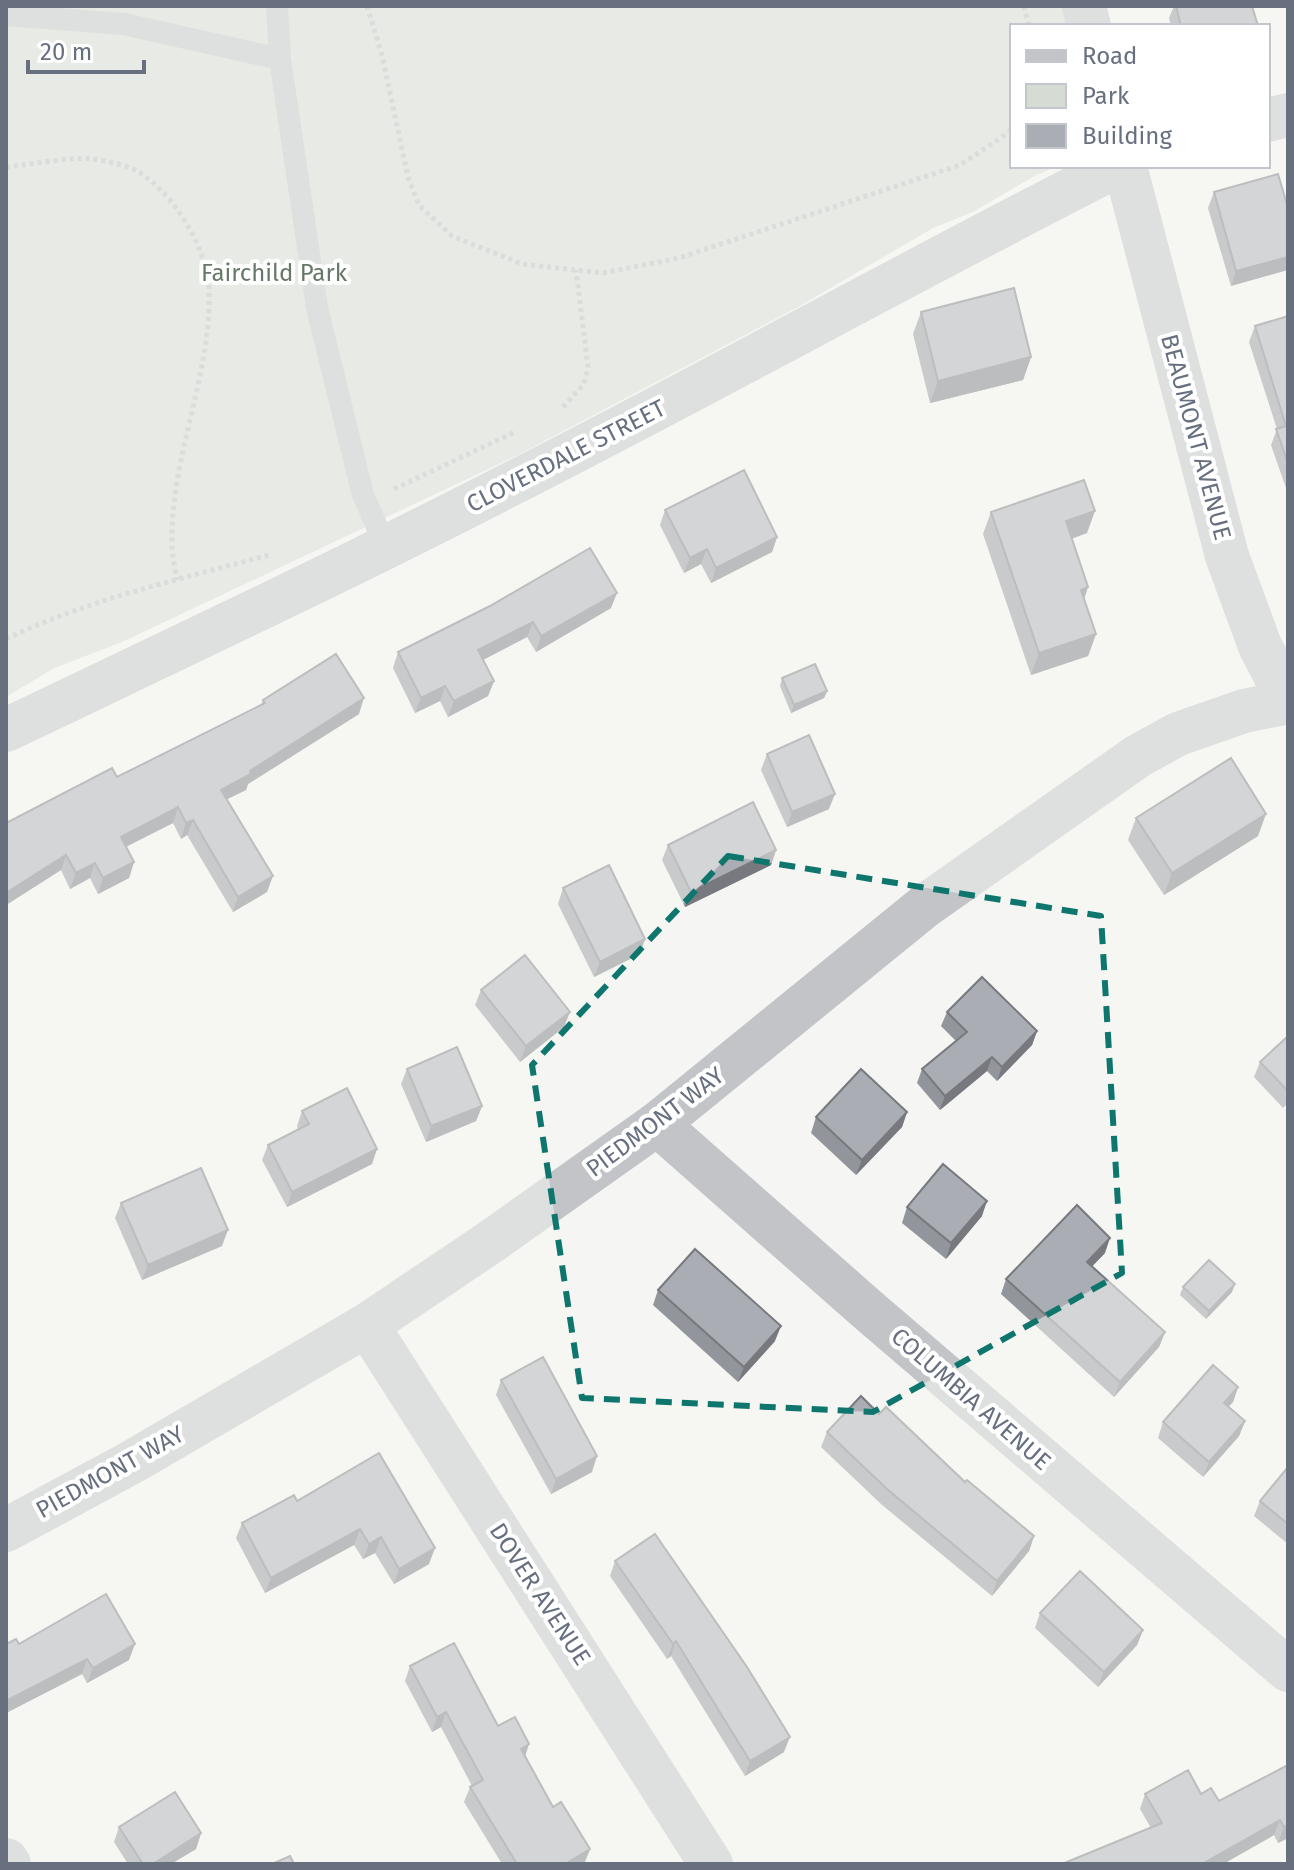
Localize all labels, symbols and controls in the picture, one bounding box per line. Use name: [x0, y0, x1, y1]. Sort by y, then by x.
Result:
scale bar: [28, 24, 144, 74]
legend: [1010, 24, 1270, 168]
text: 20 m: [40, 38, 92, 66]
text: Road: [1082, 42, 1137, 70]
text: Park: [1082, 82, 1130, 110]
text: Building: [1082, 122, 1172, 150]
park label: Fairchild Park: [201, 259, 348, 287]
street label: BEAUMONT AVENUE: [1155, 331, 1237, 543]
street label: CLOVERDALE STREET: [462, 394, 671, 518]
street label: PIEDMONT WAY: [581, 1061, 730, 1183]
street label: COLUMBIA AVENUE: [886, 1322, 1056, 1476]
street label: PIEDMONT WAY: [31, 1419, 190, 1524]
street label: DOVER AVENUE: [484, 1518, 596, 1670]

